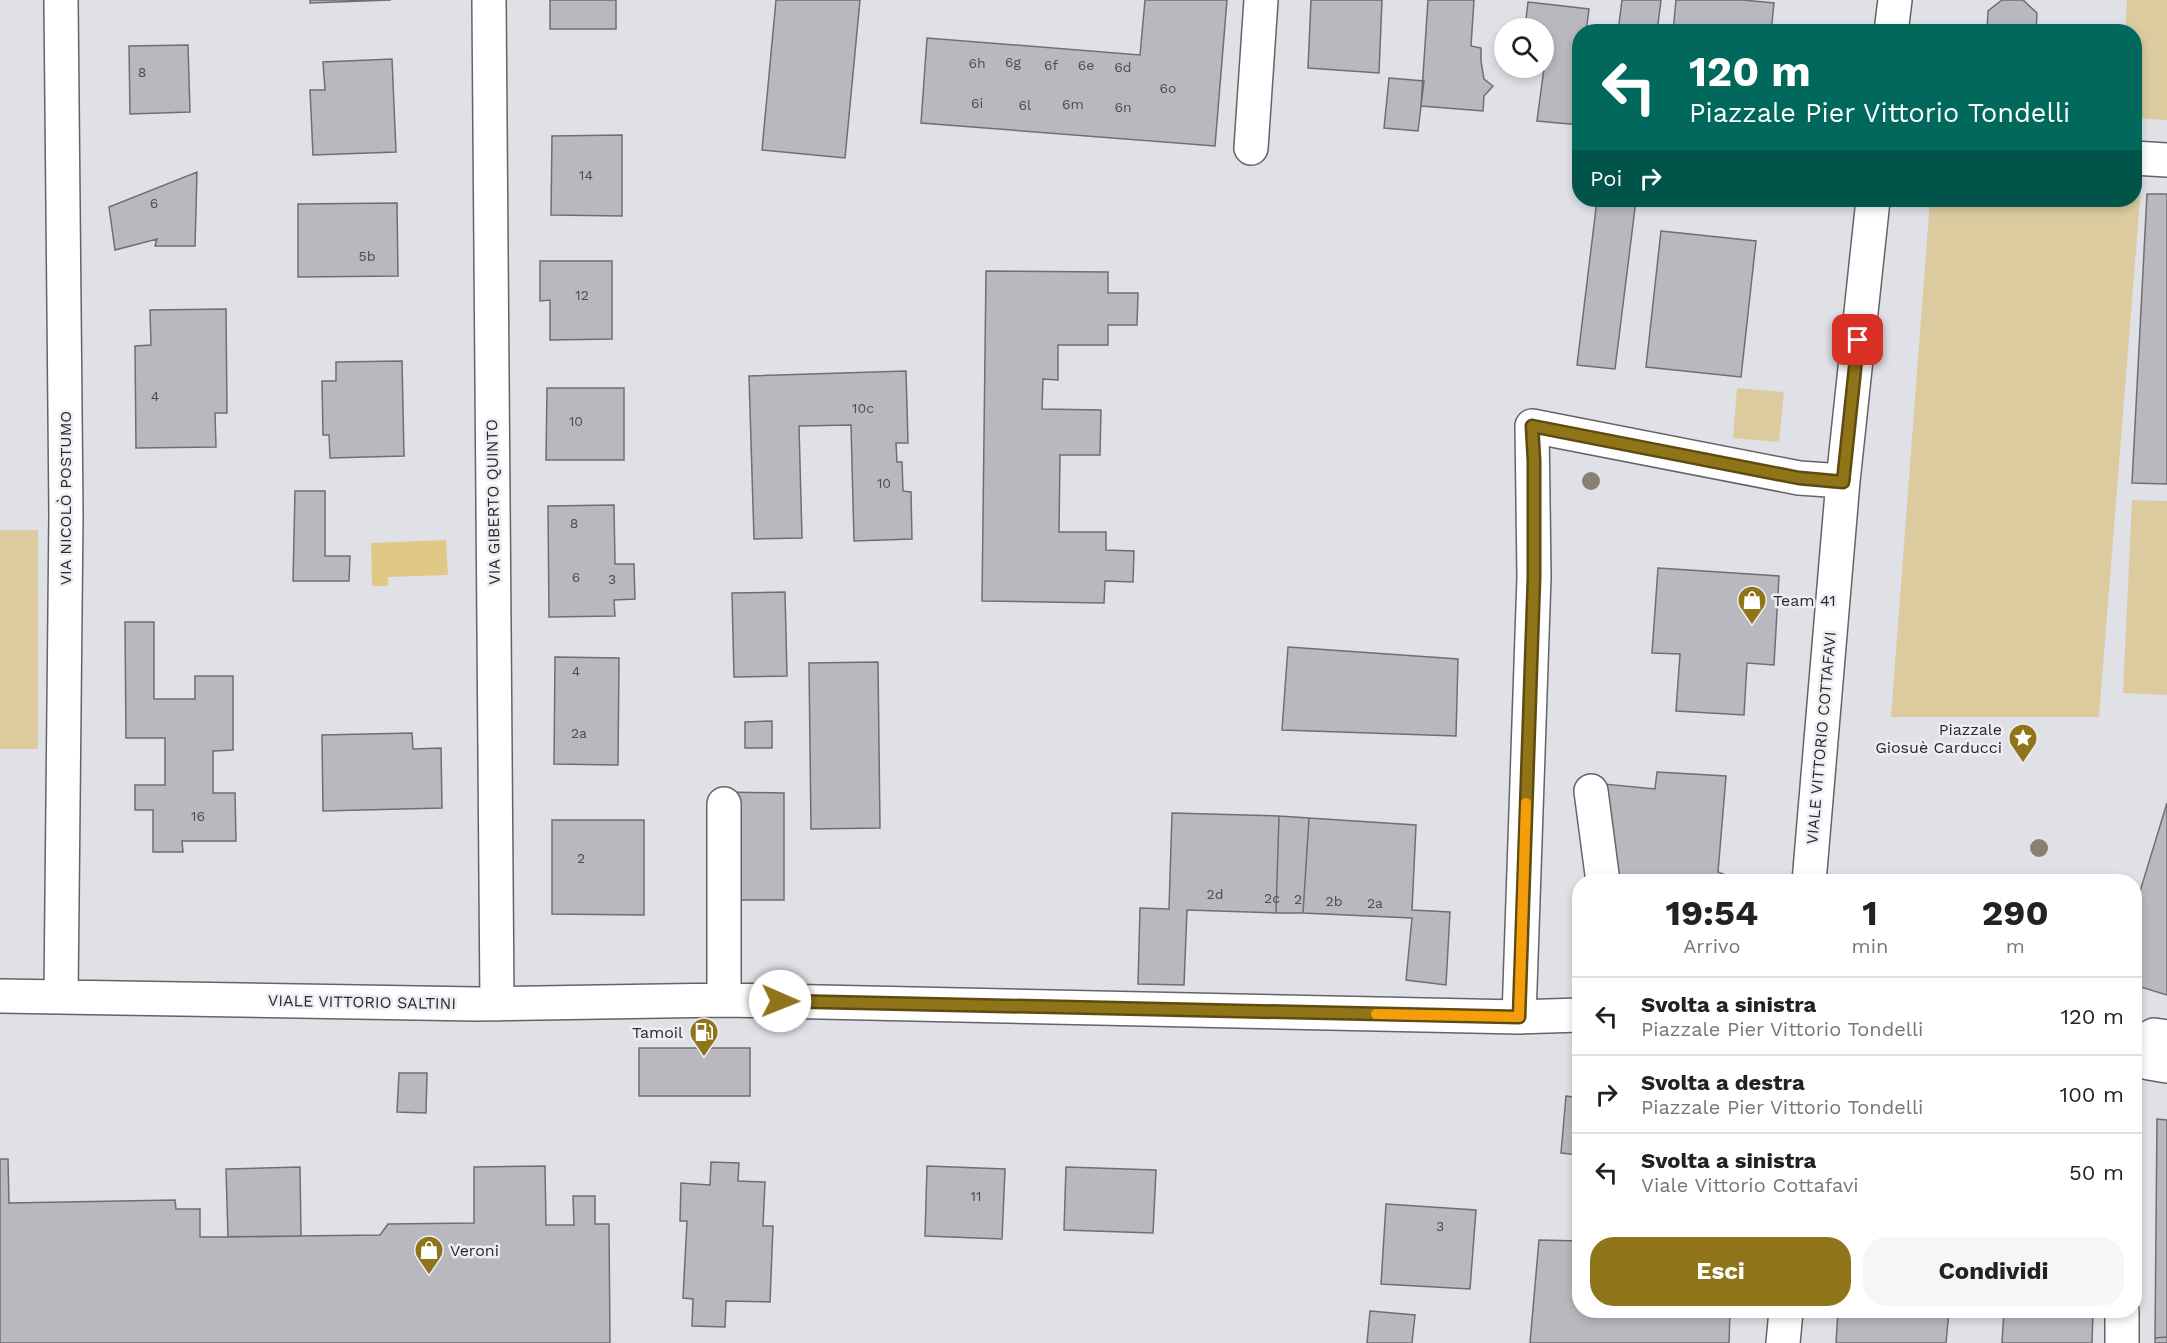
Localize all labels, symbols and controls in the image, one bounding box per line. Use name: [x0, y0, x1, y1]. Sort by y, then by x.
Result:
map controls: [1494, 18, 1554, 78]
button: search: [1494, 18, 1554, 78]
text: 120 m: [1689, 47, 1811, 96]
icon: left: [1590, 48, 1668, 126]
house number: 6g: [1005, 54, 1022, 70]
house number: 6h: [968, 55, 986, 71]
house number: 6f: [1044, 57, 1059, 73]
house number: 6e: [1078, 57, 1094, 73]
house number: 6d: [1114, 59, 1132, 75]
house number: 8: [138, 64, 146, 80]
house number: 6o: [1160, 80, 1176, 96]
house number: 6i: [971, 95, 983, 111]
house number: 6m: [1062, 96, 1084, 112]
house number: 6l: [1019, 97, 1032, 113]
text: Piazzale Pier Vittorio Tondelli: [1689, 97, 2070, 129]
house number: 6n: [1114, 99, 1132, 115]
icon: right: [1634, 162, 1667, 195]
text: Poi: [1590, 166, 1622, 191]
house number: 14: [579, 167, 593, 183]
house number: 6: [150, 195, 158, 211]
house number: 5b: [359, 248, 375, 264]
house number: 12: [575, 287, 589, 303]
pin: [1832, 314, 1883, 365]
icon: arrive: [1841, 323, 1874, 356]
house number: 4: [151, 388, 159, 404]
house number: 10c: [852, 400, 874, 416]
street label: VIA NICOLÒ POSTUMO: [56, 411, 75, 585]
house number: 10: [569, 413, 583, 429]
street label: VIA GIBERTO QUINTO: [482, 419, 504, 585]
house number: 10: [877, 475, 891, 491]
house number: 8: [570, 515, 578, 531]
house number: 6: [572, 569, 580, 585]
house number: 3: [608, 571, 616, 587]
shop icon: Team 41: [1736, 584, 1768, 626]
place label: Team 41: [1773, 591, 1836, 610]
street label: VIALE VITTORIO COTTAFAVI: [1802, 631, 1840, 845]
house number: 4: [572, 663, 580, 679]
place label: Piazzale Giosuè Carducci: [1875, 720, 2002, 757]
place icon: Piazzale Giosuè Carducci: [2007, 722, 2039, 764]
house number: 2a: [571, 725, 587, 741]
house number: 16: [191, 808, 205, 824]
house number: 2: [577, 850, 585, 866]
house number: 2d: [1207, 886, 1223, 902]
house number: 2c: [1264, 890, 1280, 906]
house number: 2: [1294, 891, 1302, 907]
text: 19:54: [1665, 892, 1758, 934]
text: 1: [1862, 892, 1878, 934]
text: 290: [1982, 892, 2049, 934]
house number: 2b: [1326, 893, 1342, 909]
house number: 2a: [1367, 895, 1383, 911]
text: Arrivo: [1683, 934, 1740, 958]
text: min: [1852, 934, 1888, 958]
text: m: [2006, 934, 2025, 958]
position arrow: [748, 969, 812, 1033]
street label: VIALE VITTORIO SALTINI: [268, 991, 456, 1013]
text: Svolta a sinistra: [1641, 992, 1816, 1017]
icon: left: [1590, 1000, 1623, 1033]
text: 120 m: [2060, 1004, 2124, 1029]
fuel station icon: Tamoil: [688, 1016, 720, 1058]
text: Piazzale Pier Vittorio Tondelli: [1641, 1017, 1923, 1041]
place label: Tamoil: [632, 1023, 683, 1042]
text: Svolta a destra: [1641, 1070, 1805, 1095]
icon: right: [1590, 1078, 1623, 1111]
text: 100 m: [2060, 1082, 2124, 1107]
text: Piazzale Pier Vittorio Tondelli: [1641, 1095, 1923, 1119]
text: Svolta a sinistra: [1641, 1148, 1816, 1173]
icon: left: [1590, 1156, 1623, 1189]
text: 50 m: [2069, 1160, 2124, 1185]
text: Viale Vittorio Cottafavi: [1641, 1173, 1859, 1197]
house number: 11: [971, 1188, 981, 1204]
house number: 3: [1436, 1218, 1444, 1234]
shop icon: Veroni: [413, 1234, 445, 1276]
button: Esci: [1590, 1237, 1851, 1306]
button: Condividi: [1863, 1237, 2124, 1306]
place label: Veroni: [450, 1241, 499, 1260]

